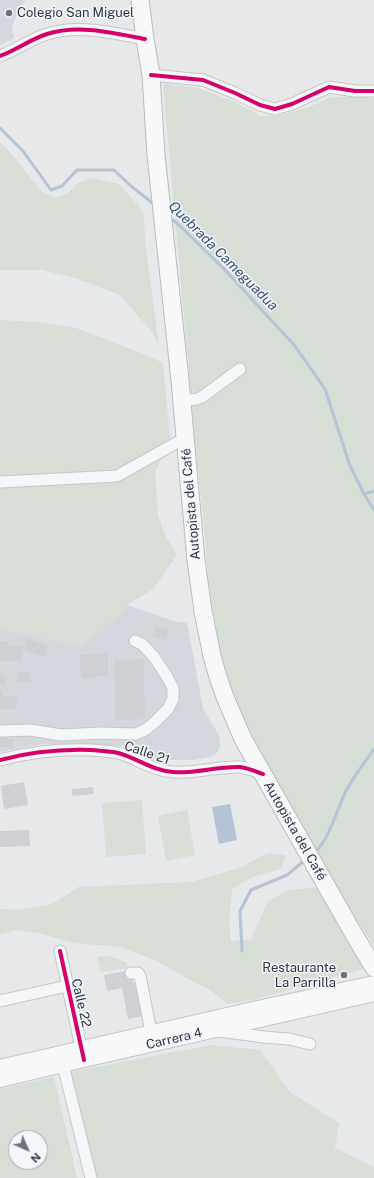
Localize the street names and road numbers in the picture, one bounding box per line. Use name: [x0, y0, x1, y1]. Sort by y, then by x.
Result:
street label: Autopista del Café: [178, 447, 204, 561]
street label: Calle 21: [122, 738, 172, 768]
street label: Autopista del Café: [260, 779, 330, 883]
street label: Calle 22: [68, 977, 94, 1029]
street label: Carrera 4: [145, 1025, 203, 1053]

